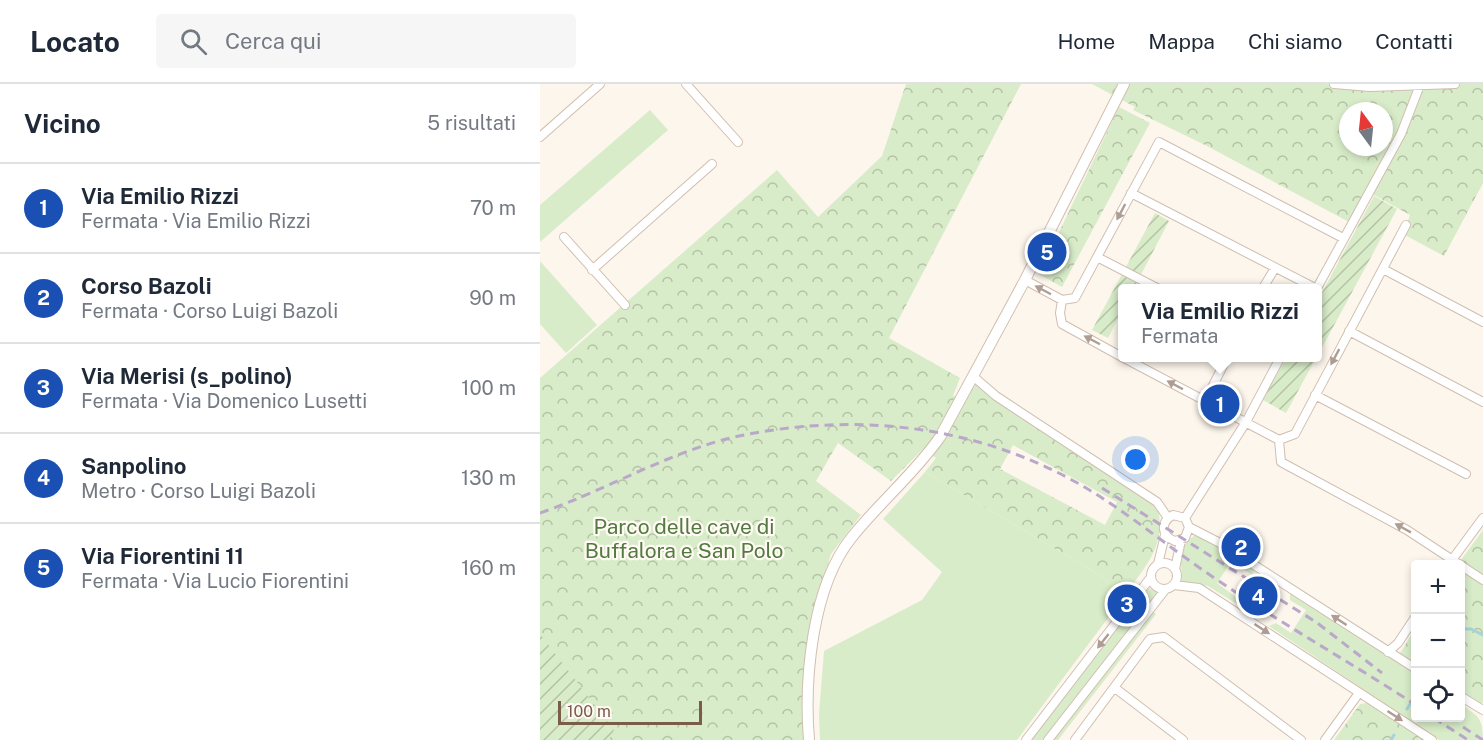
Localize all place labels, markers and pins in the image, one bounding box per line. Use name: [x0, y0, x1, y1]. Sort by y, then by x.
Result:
pin: 5: [1028, 230, 1066, 274]
pin: 1: [1200, 382, 1240, 426]
pin: 2: [1222, 524, 1260, 570]
pin: 4: [1238, 574, 1278, 618]
pin: 3: [1108, 582, 1146, 626]

